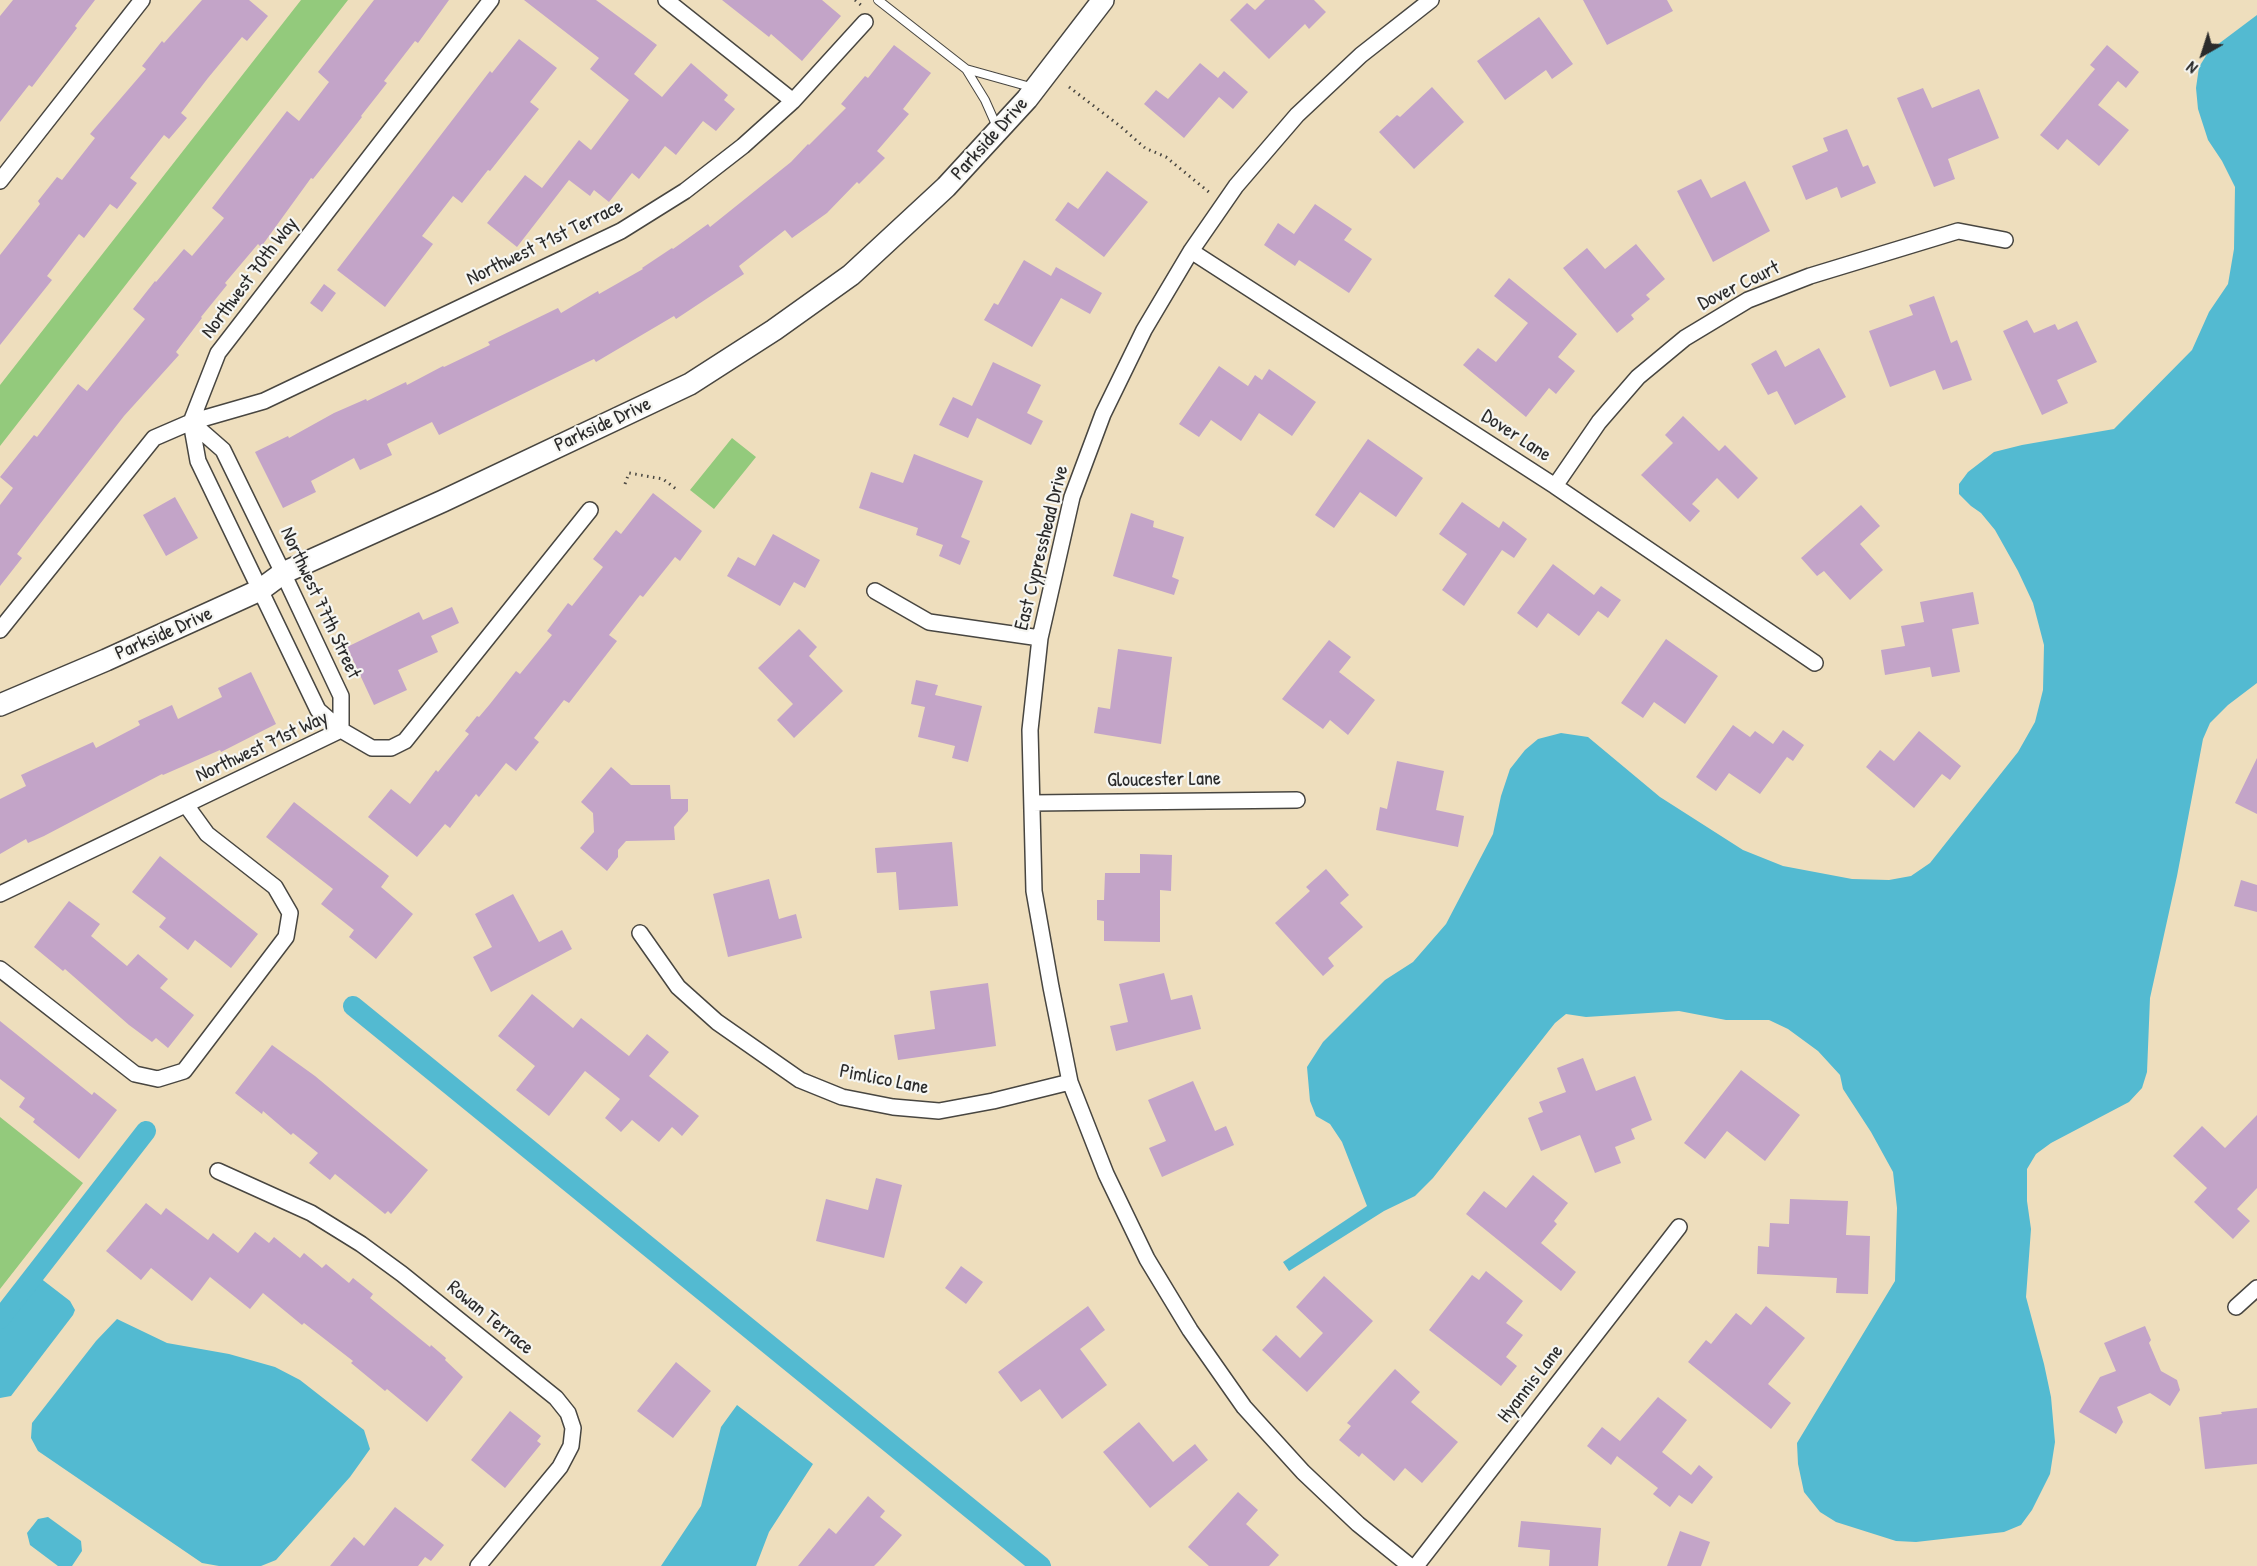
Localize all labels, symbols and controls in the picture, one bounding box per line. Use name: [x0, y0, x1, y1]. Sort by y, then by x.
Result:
north arrow: [2173, 24, 2233, 84]
text: N: [2181, 57, 2202, 79]
street label: Parkside Drive: [946, 92, 1034, 186]
street label: Northwest 71st Terrace: [463, 195, 627, 291]
street label: Northwest 70th Way: [197, 213, 303, 343]
street label: Dover Court: [1694, 256, 1784, 316]
street label: Parkside Drive: [551, 392, 655, 458]
street label: Dover Lane: [1477, 405, 1555, 467]
street label: East Cypresshead Drive: [1010, 463, 1074, 633]
street label: Northwest 77th Street: [274, 523, 366, 683]
street label: Parkside Drive: [112, 602, 216, 666]
street label: Northwest 71st Way: [192, 706, 332, 788]
street label: Gloucester Lane: [1107, 767, 1221, 793]
street label: Pimlico Lane: [837, 1060, 931, 1100]
street label: Rowan Terrace: [442, 1276, 538, 1360]
street label: Hyannis Lane: [1493, 1340, 1569, 1428]

